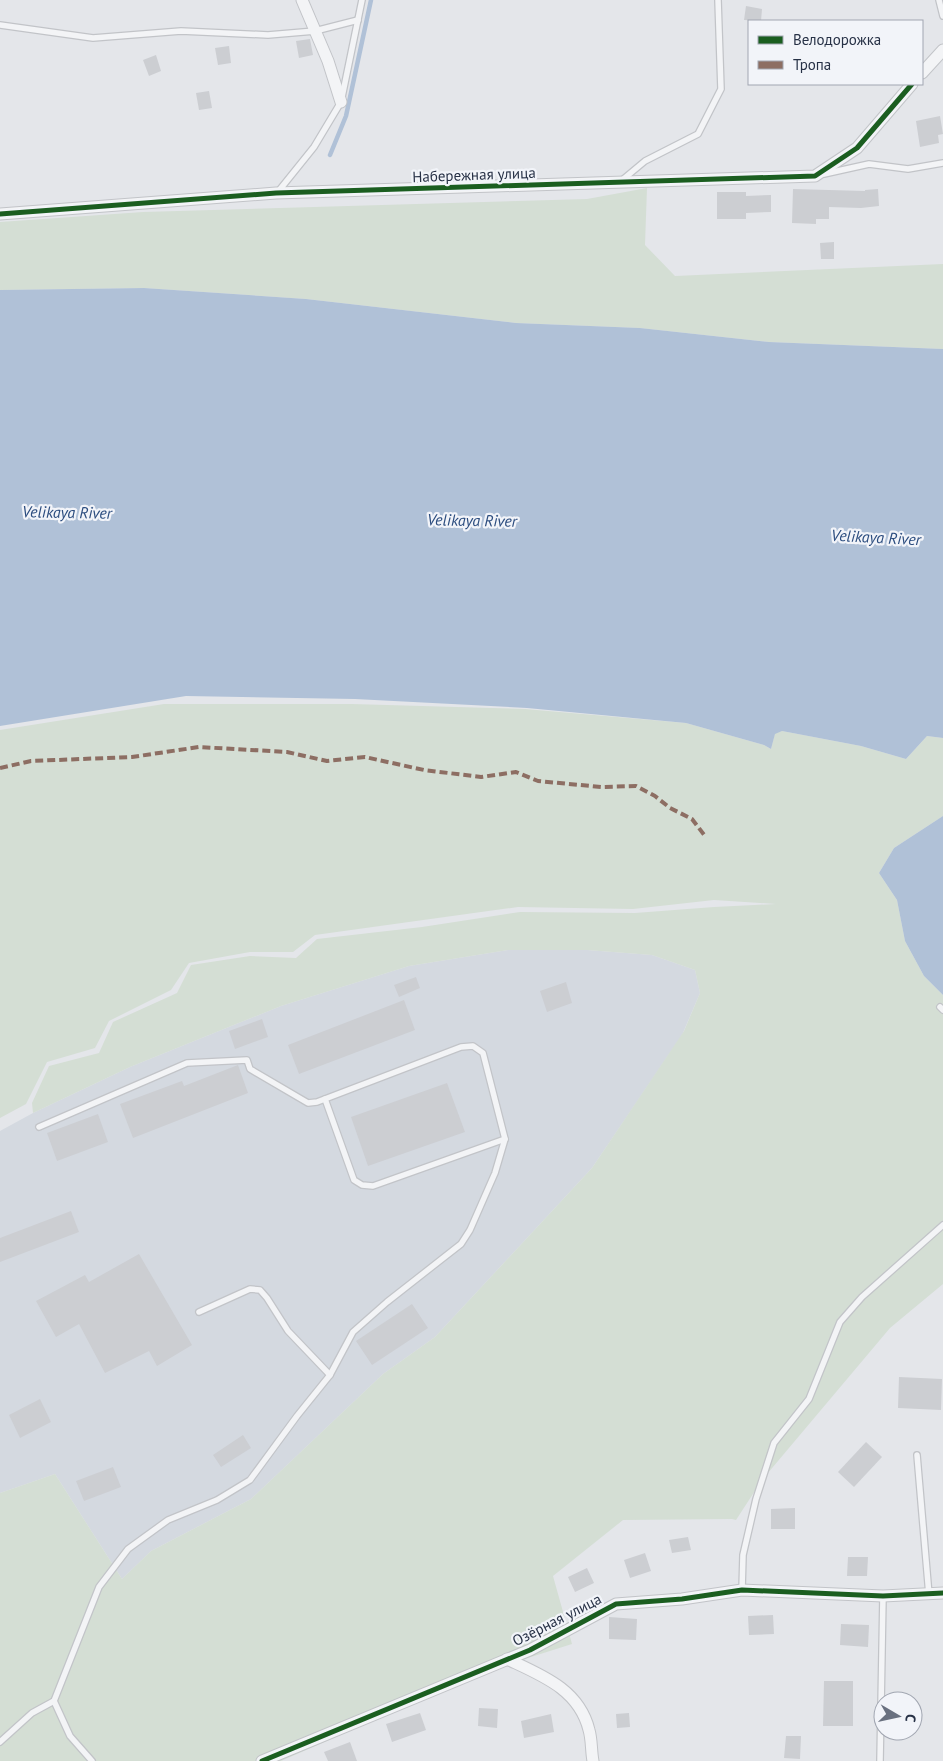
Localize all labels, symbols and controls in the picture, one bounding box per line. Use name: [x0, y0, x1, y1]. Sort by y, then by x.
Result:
legend: [748, 20, 923, 85]
text: Велодорожка: [793, 30, 881, 49]
text: Тропа: [793, 55, 831, 74]
street label: Набережная улица: [412, 163, 536, 186]
water label: Velikaya River: [22, 501, 114, 523]
water label: Velikaya River: [427, 509, 519, 531]
water label: Velikaya River: [831, 525, 923, 549]
street label: Озёрная улица: [509, 1589, 605, 1650]
north arrow: [873, 1691, 923, 1741]
text: С: [901, 1713, 920, 1723]

